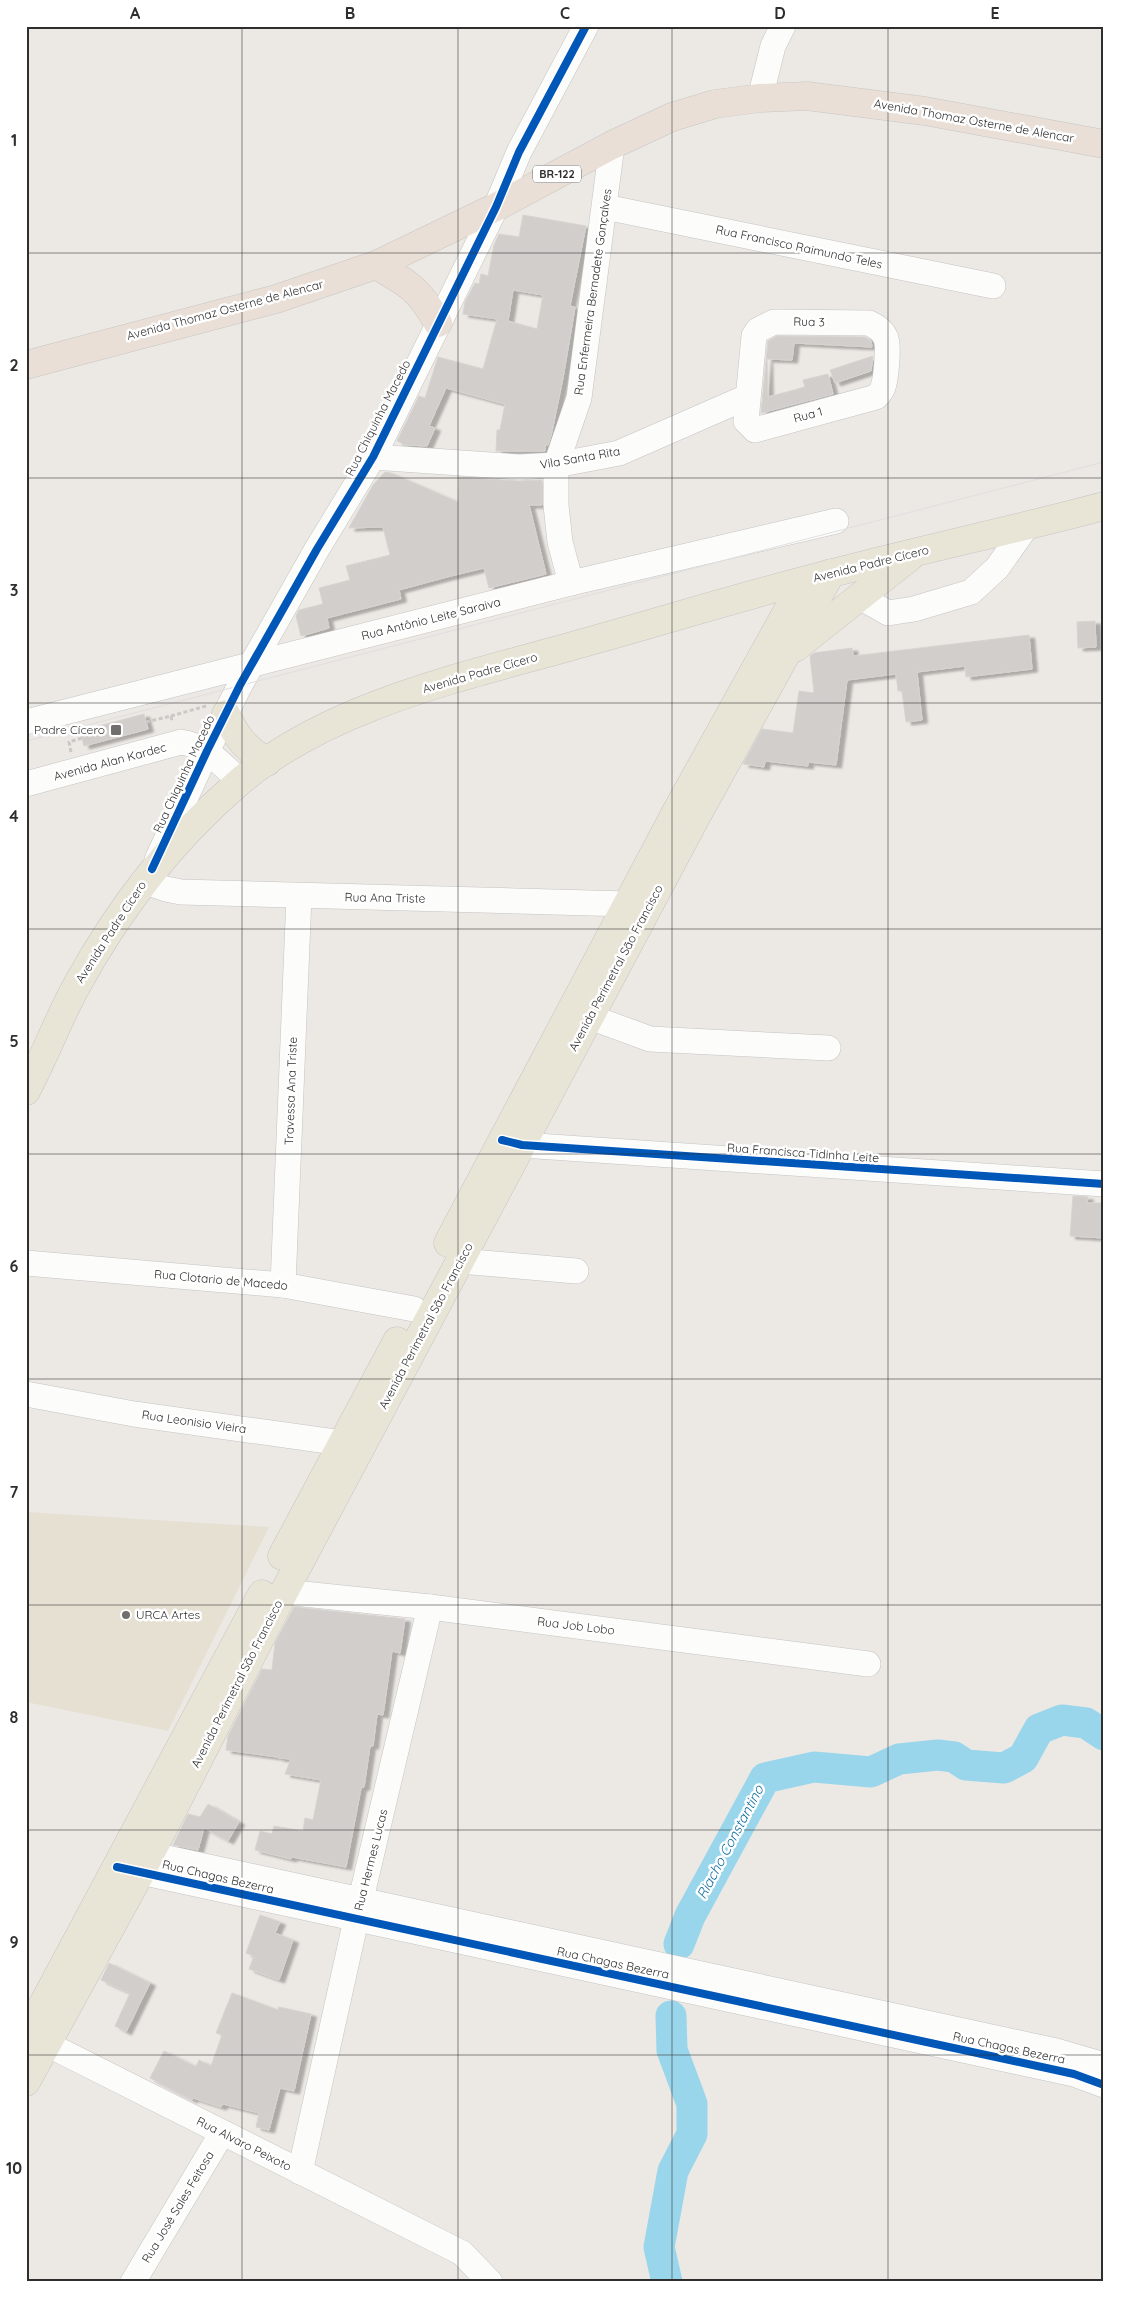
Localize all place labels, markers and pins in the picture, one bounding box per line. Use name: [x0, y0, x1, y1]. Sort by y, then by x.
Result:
place label: Padre Cícero: [34, 722, 105, 737]
marker: Padre Cícero: [109, 723, 123, 737]
place label: URCA Artes: [136, 1607, 201, 1622]
marker: URCA Artes: [120, 1609, 132, 1621]

